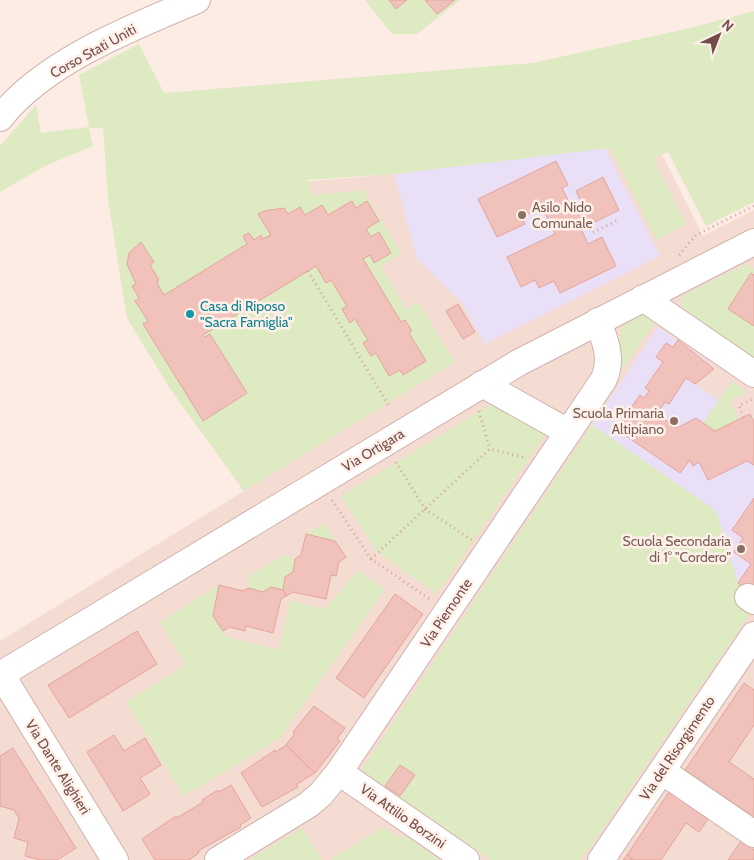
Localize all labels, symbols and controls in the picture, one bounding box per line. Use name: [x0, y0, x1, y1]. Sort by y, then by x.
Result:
north arrow: [694, 10, 744, 60]
text: N: [718, 16, 738, 35]
street label: Corso Stati Uniti: [47, 20, 139, 82]
place label: Asilo Nido Comunale: [532, 198, 593, 232]
marker: Asilo Nido Comunale: [516, 209, 528, 221]
place label: Casa di Riposo "Sacra Famiglia": [200, 297, 293, 331]
marker: Casa di Riposo "Sacra Famiglia": [184, 308, 196, 320]
place label: Scuola Primaria Altipiano: [573, 404, 664, 438]
marker: Scuola Primaria Altipiano: [668, 415, 680, 427]
street label: Via Ortigara: [339, 424, 408, 476]
place label: Scuola Secondaria di 1° "Cordero": [623, 532, 731, 566]
marker: Scuola Secondaria di 1° "Cordero": [735, 543, 747, 555]
street label: Via Piemonte: [416, 575, 476, 651]
street label: Via del Risorgimento: [635, 692, 719, 804]
street label: Via Dante Alighieri: [22, 716, 94, 818]
street label: Via Attilio Borzini: [357, 780, 449, 852]

